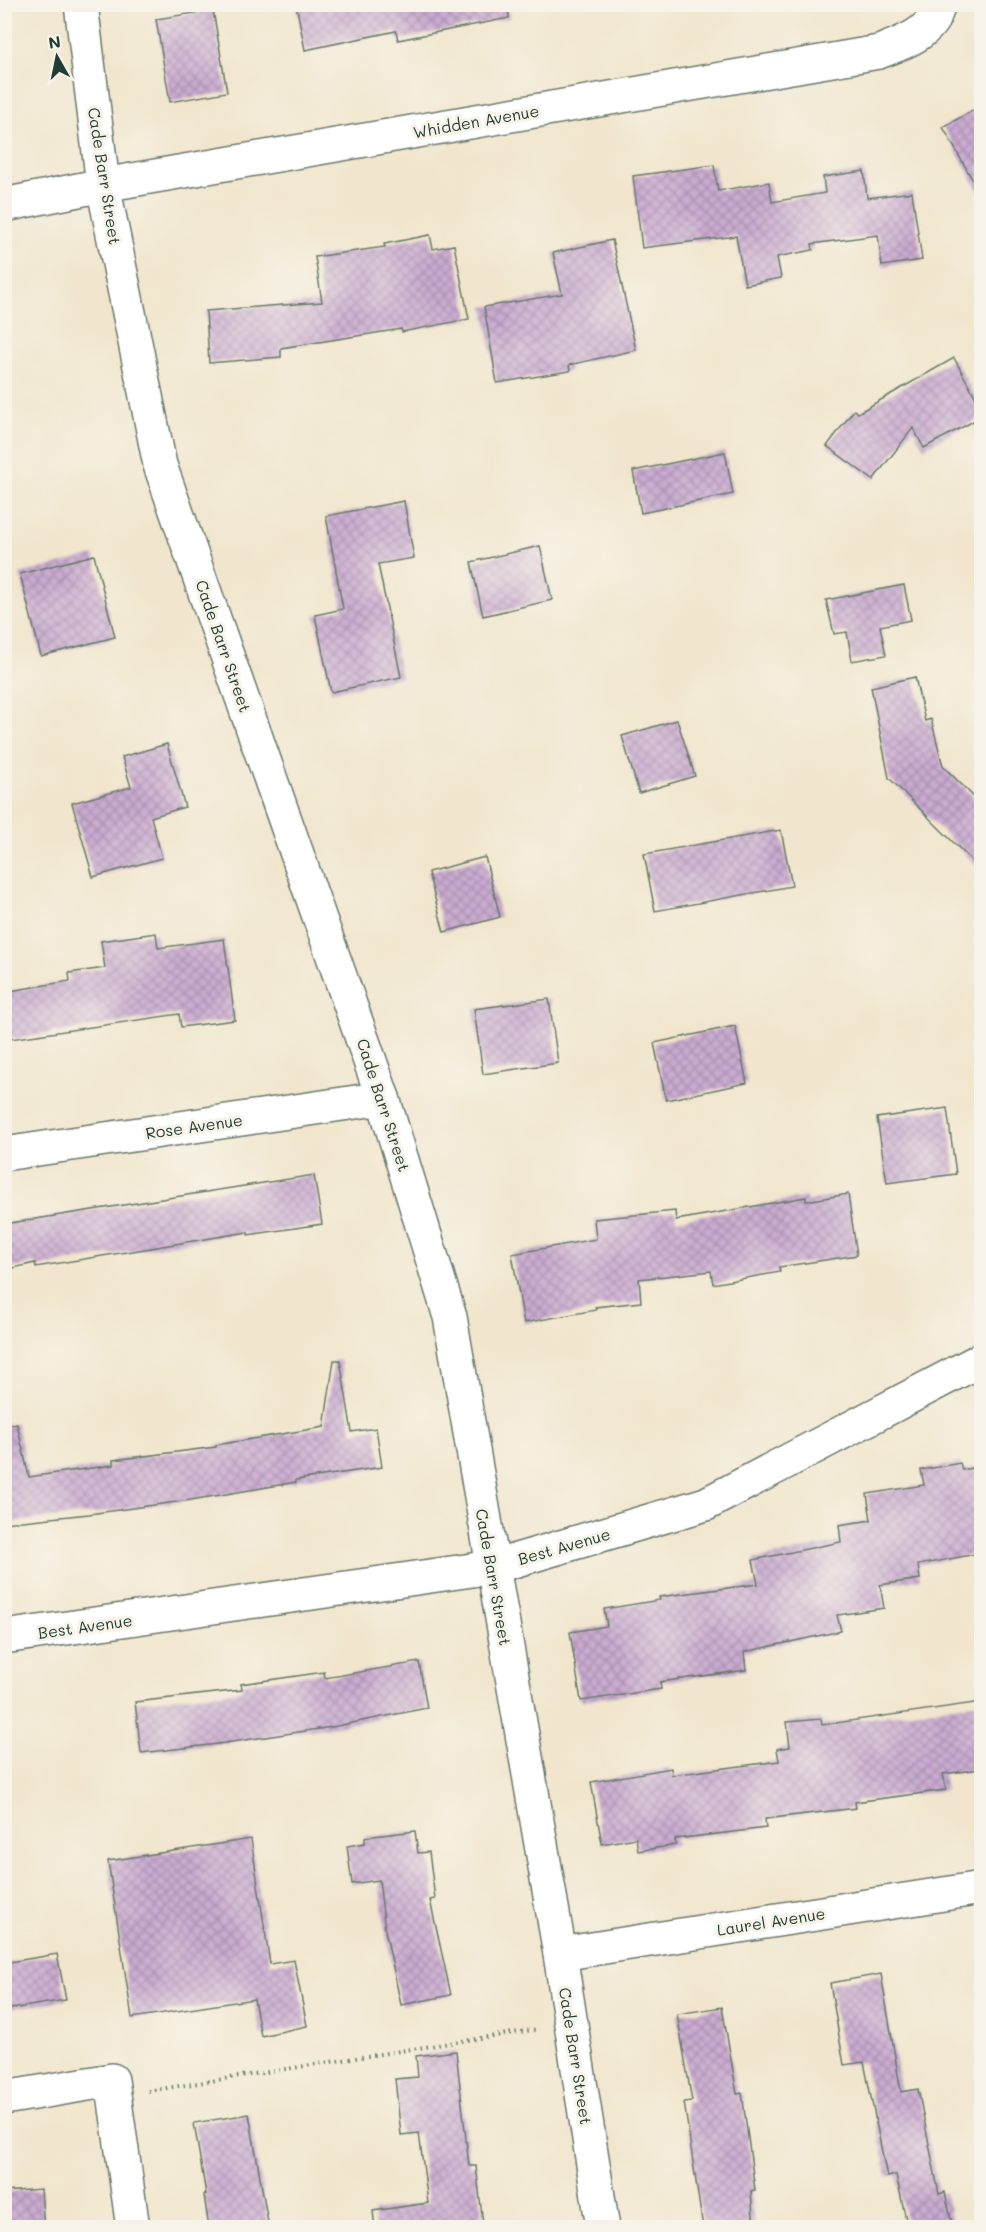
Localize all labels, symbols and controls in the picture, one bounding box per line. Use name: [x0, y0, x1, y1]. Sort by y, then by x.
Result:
north arrow: [27, 27, 87, 87]
text: N: [47, 30, 62, 53]
street label: Whidden Avenue: [411, 100, 541, 142]
street label: Cade Barr Street: [84, 106, 126, 246]
street label: Cade Barr Street: [192, 577, 256, 715]
street label: Cade Barr Street: [353, 1036, 415, 1174]
street label: Rose Avenue: [144, 1109, 244, 1143]
street label: Cade Barr Street: [472, 1507, 516, 1647]
street label: Best Avenue: [515, 1523, 613, 1569]
street label: Best Avenue: [36, 1609, 134, 1643]
street label: Laurel Avenue: [715, 1902, 827, 1940]
street label: Cade Barr Street: [555, 1986, 597, 2126]

